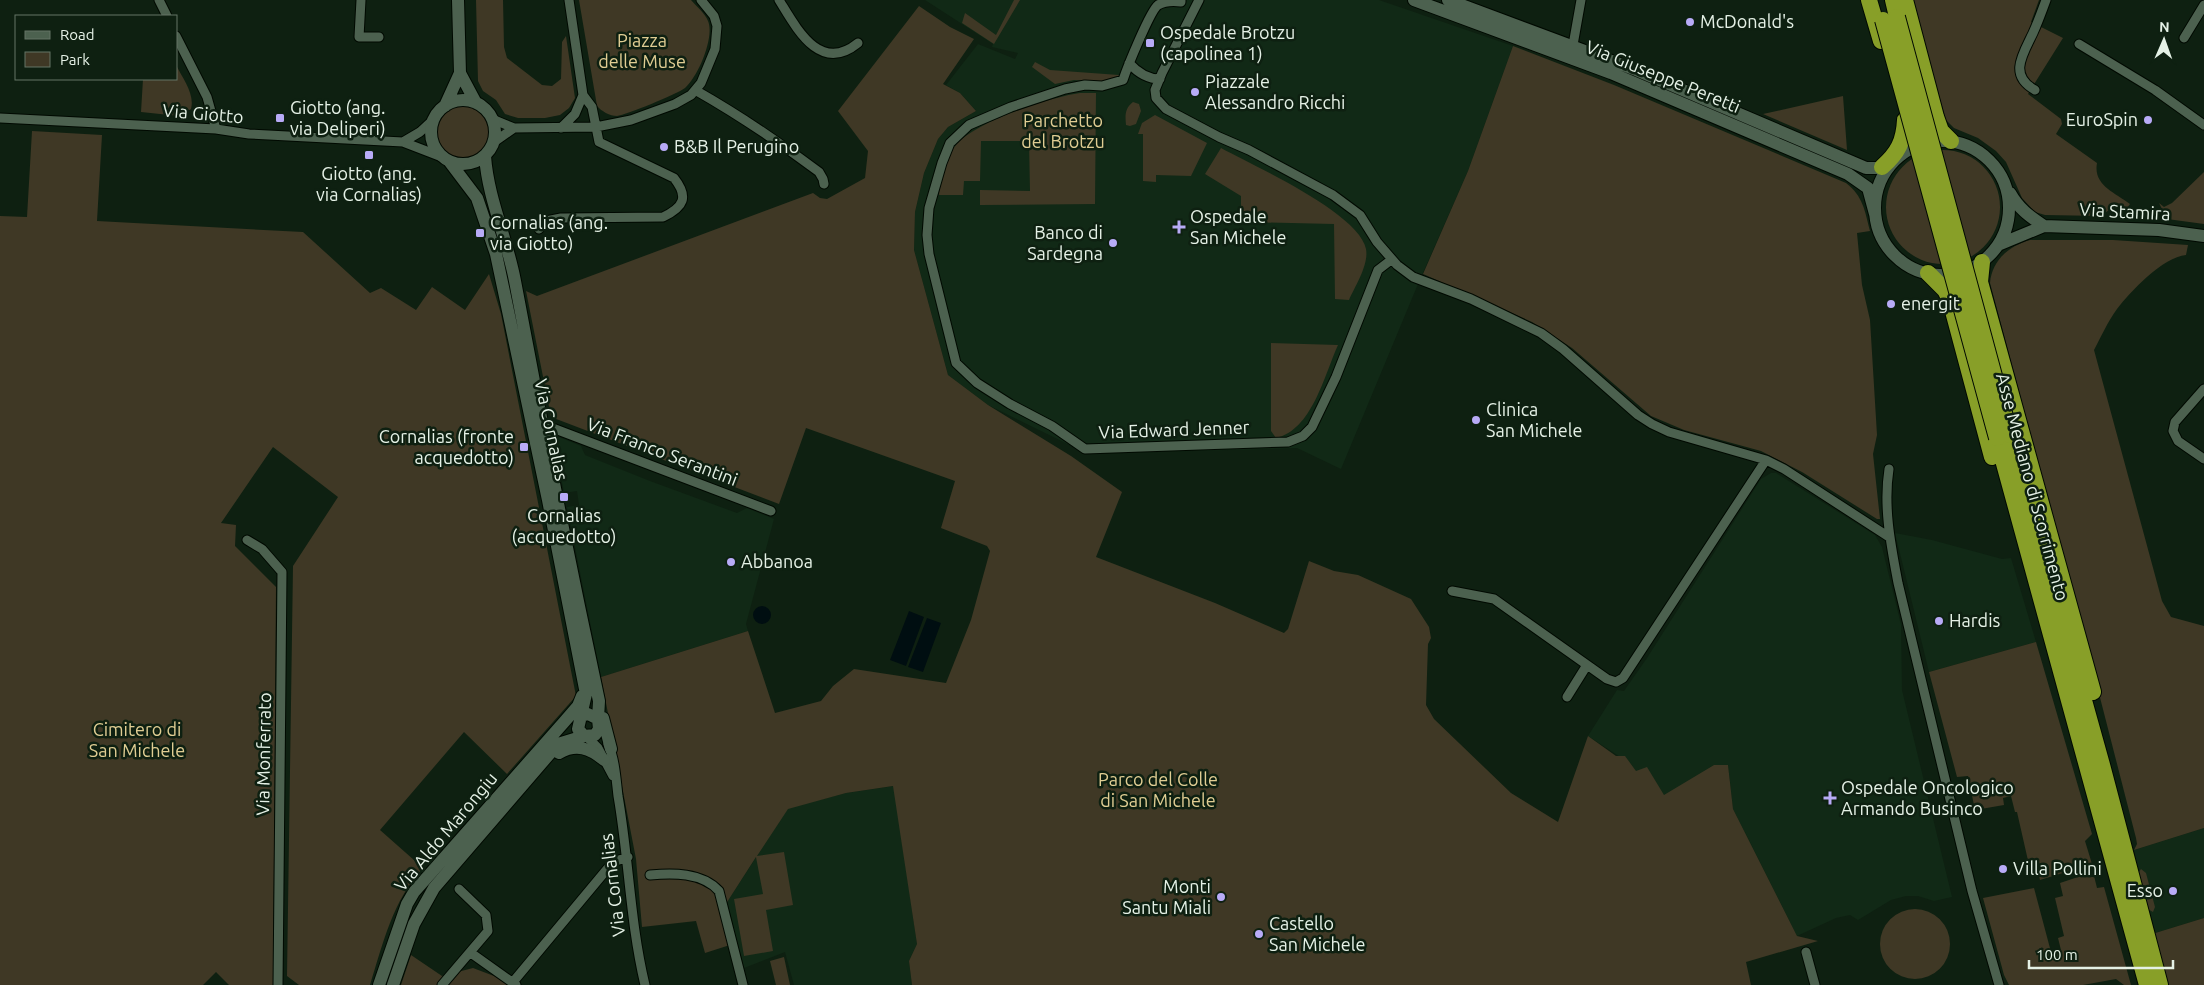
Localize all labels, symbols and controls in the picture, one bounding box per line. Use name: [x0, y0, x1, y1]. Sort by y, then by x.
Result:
place label: McDonald's: [1700, 11, 1794, 31]
legend: [15, 15, 178, 80]
north arrow: [2139, 15, 2189, 65]
marker: McDonald's: [1684, 16, 1696, 28]
text: N: [2159, 19, 2170, 35]
place label: Ospedale Brotzu (capolinea 1): [1160, 22, 1295, 64]
text: Road: [60, 26, 95, 43]
park label: Piazza delle Muse: [598, 30, 686, 71]
street label: Via Giuseppe Peretti: [1583, 36, 1744, 116]
marker: Ospedale Brotzu (capolinea 1): [1144, 37, 1156, 49]
text: Park: [60, 51, 90, 68]
place label: Piazzale Alessandro Ricchi: [1205, 71, 1345, 112]
marker: Piazzale Alessandro Ricchi: [1189, 86, 1201, 98]
place label: Giotto (ang. via Deliperi): [290, 97, 386, 139]
street label: Via Giotto: [162, 100, 244, 127]
place label: EuroSpin: [2066, 109, 2138, 129]
park label: Parchetto del Brotzu: [1021, 110, 1105, 151]
marker: Giotto (ang. via Deliperi): [274, 112, 286, 124]
marker: EuroSpin: [2142, 114, 2154, 126]
place label: B&B Il Perugino: [674, 136, 799, 156]
marker: B&B Il Perugino: [658, 141, 670, 153]
marker: Giotto (ang. via Cornalias): [363, 149, 375, 161]
place label: Giotto (ang. via Cornalias): [316, 163, 422, 205]
street label: Via Stamira: [2079, 199, 2171, 223]
place label: Ospedale San Michele: [1190, 206, 1286, 247]
place label: Cornalias (ang. via Giotto): [490, 212, 608, 254]
marker: Ospedale San Michele: [1172, 220, 1186, 234]
place label: Banco di Sardegna: [1027, 222, 1103, 263]
marker: Cornalias (ang. via Giotto): [474, 227, 486, 239]
marker: Banco di Sardegna: [1107, 237, 1119, 249]
place label: energit: [1901, 293, 1960, 313]
marker: energit: [1885, 298, 1897, 310]
street label: Asse Mediano di Scorrimento: [1993, 371, 2073, 603]
street label: Via Cornalias: [531, 377, 573, 483]
place label: Clinica San Michele: [1486, 399, 1582, 440]
street label: Via Franco Serantini: [584, 413, 741, 489]
marker: Clinica San Michele: [1470, 414, 1482, 426]
street label: Via Edward Jenner: [1098, 416, 1250, 442]
place label: Cornalias (fronte acquedotto): [379, 426, 514, 468]
marker: Cornalias (fronte acquedotto): [518, 441, 530, 453]
marker: Cornalias (acquedotto): [558, 491, 570, 503]
place label: Cornalias (acquedotto): [512, 505, 617, 547]
place label: Abbanoa: [741, 551, 813, 571]
marker: Abbanoa: [725, 556, 737, 568]
place label: Hardis: [1949, 610, 2001, 630]
marker: Hardis: [1933, 615, 1945, 627]
street label: Via Monferrato: [252, 692, 274, 816]
park label: Cimitero di San Michele: [89, 719, 185, 760]
street label: Via Aldo Marongiu: [390, 768, 501, 895]
park label: Parco del Colle di San Michele: [1098, 769, 1218, 810]
place label: Ospedale Oncologico Armando Businco: [1841, 777, 2014, 818]
marker: Ospedale Oncologico Armando Businco: [1823, 791, 1837, 805]
street label: Via Cornalias: [596, 832, 628, 938]
place label: Villa Pollini: [2013, 858, 2102, 878]
marker: Villa Pollini: [1997, 863, 2009, 875]
place label: Monti Santu Miali: [1122, 876, 1211, 917]
place label: Esso: [2127, 880, 2163, 900]
marker: Esso: [2167, 885, 2179, 897]
marker: Monti Santu Miali: [1215, 891, 1227, 903]
place label: Castello San Michele: [1269, 913, 1365, 954]
marker: Castello San Michele: [1253, 928, 1265, 940]
scale bar: [2029, 938, 2173, 970]
text: 100 m: [2036, 946, 2078, 963]

